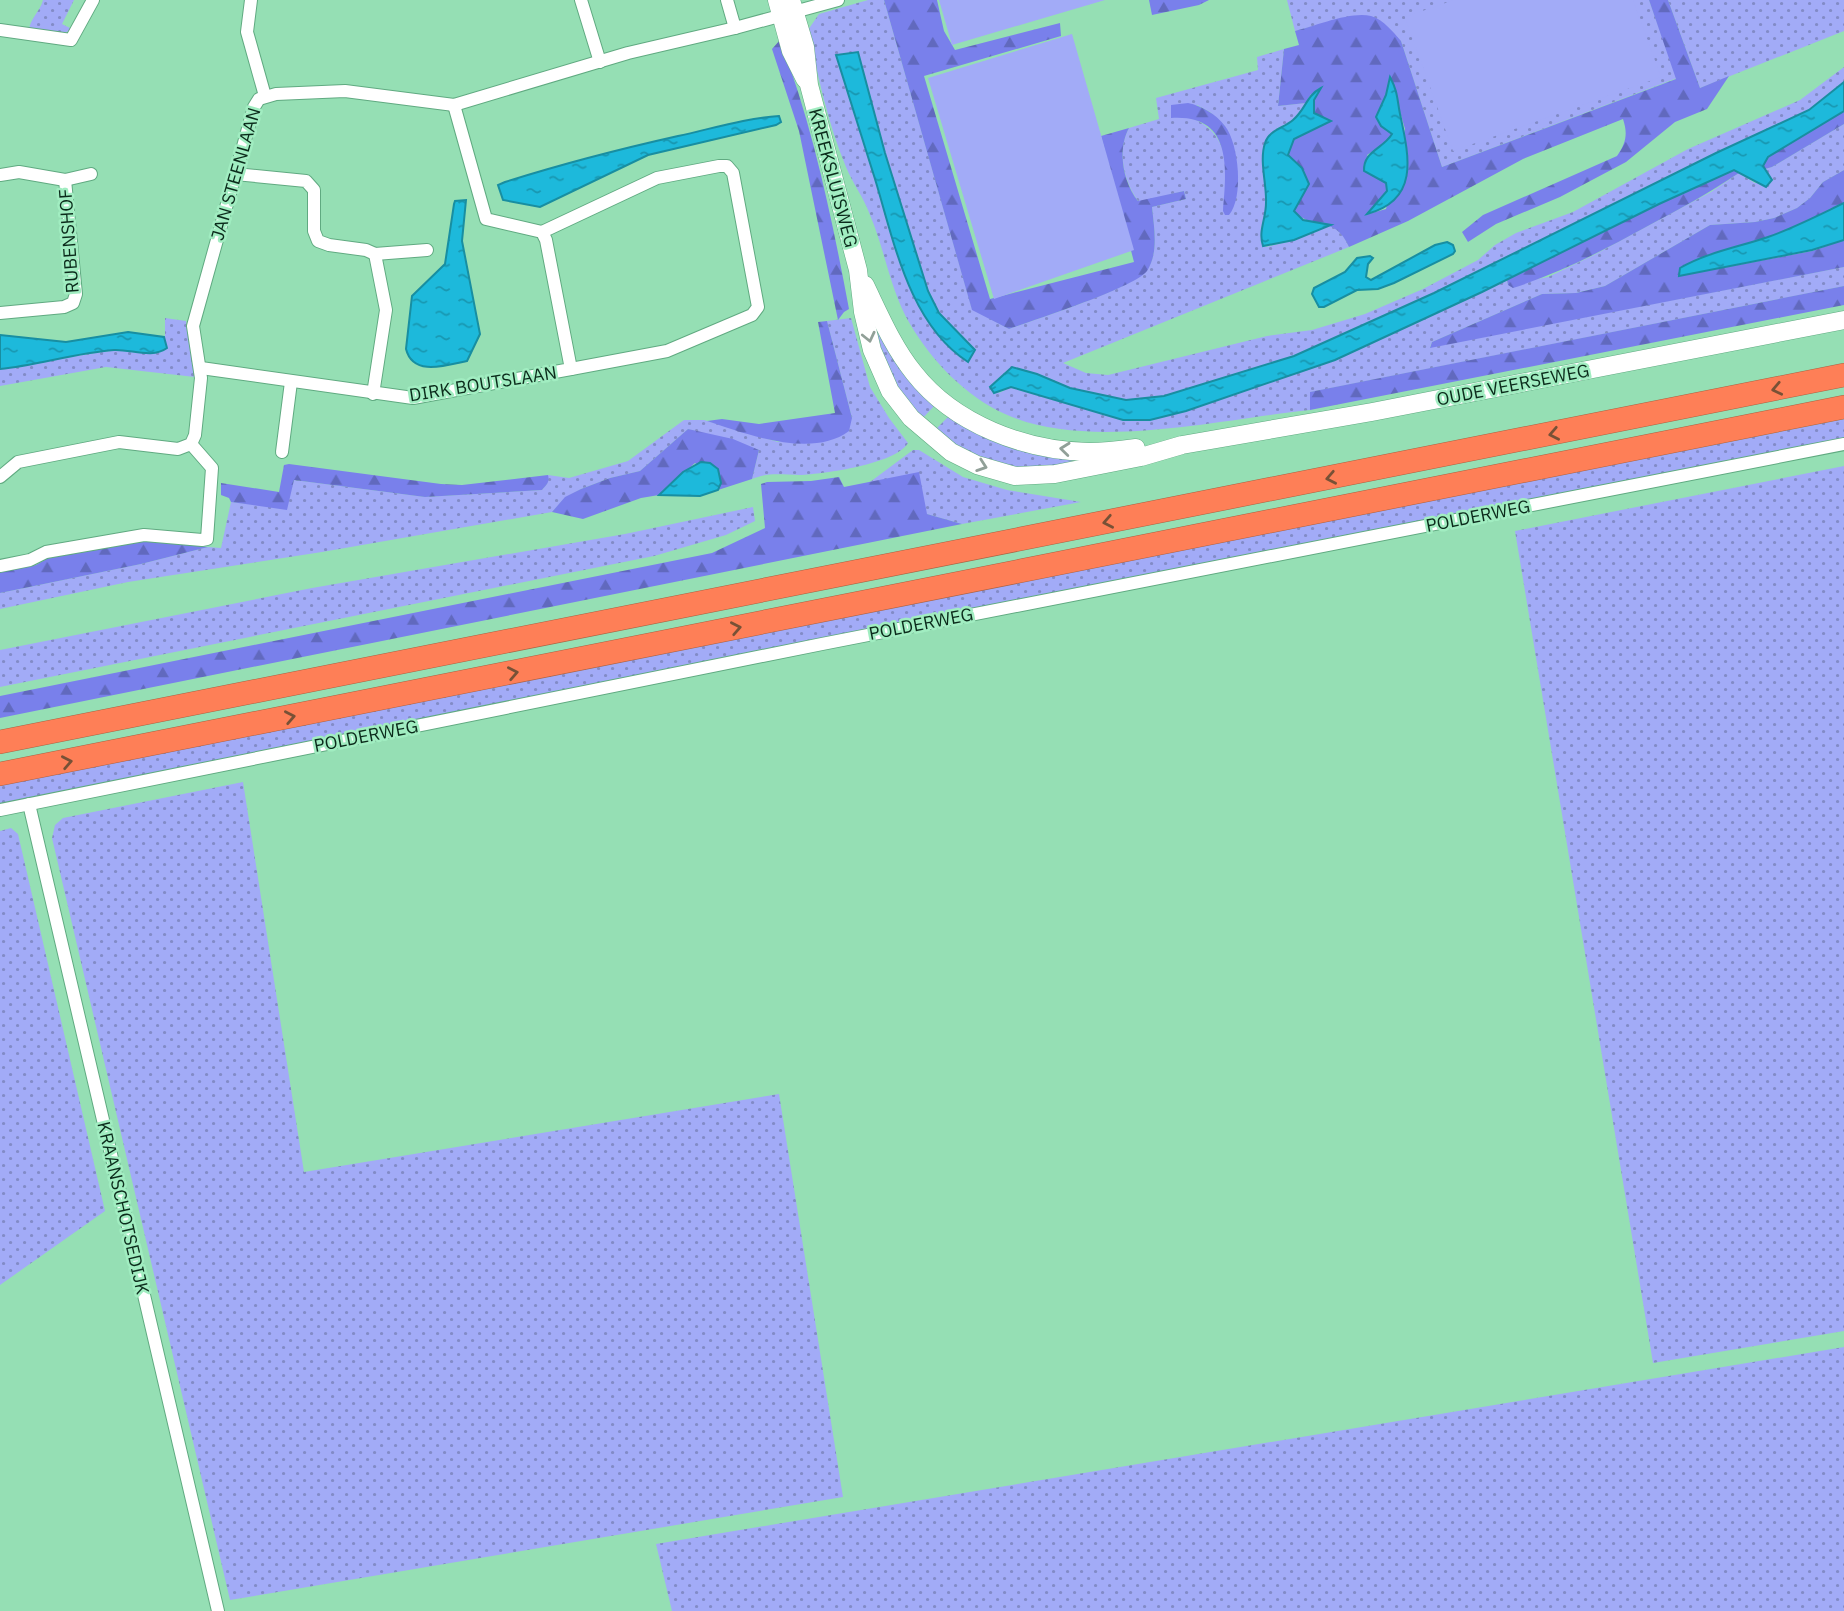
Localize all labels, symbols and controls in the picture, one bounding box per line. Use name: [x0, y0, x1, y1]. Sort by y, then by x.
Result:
street label: JAN STEENLAAN: [206, 105, 265, 243]
street label: KREEKSLUISWEG: [804, 106, 863, 250]
street label: RUBENSHOF: [53, 188, 84, 294]
one-way arrow: [861, 331, 875, 343]
street label: OUDE VEERSEWEG: [1435, 358, 1591, 411]
street label: DIRK BOUTSLAAN: [407, 360, 558, 407]
one-way arrow: [1771, 381, 1783, 396]
one-way arrow: [1548, 425, 1560, 440]
one-way arrow: [1059, 442, 1071, 457]
one-way arrow: [976, 458, 988, 472]
one-way arrow: [1325, 470, 1337, 485]
street label: POLDERWEG: [1424, 494, 1532, 537]
one-way arrow: [1102, 514, 1114, 529]
street label: POLDERWEG: [867, 602, 975, 645]
one-way arrow: [730, 621, 742, 636]
one-way arrow: [507, 666, 519, 681]
one-way arrow: [284, 711, 296, 726]
street label: POLDERWEG: [312, 714, 420, 757]
one-way arrow: [61, 755, 73, 770]
street label: KRAANSCHOTSEDIJK: [92, 1119, 155, 1297]

